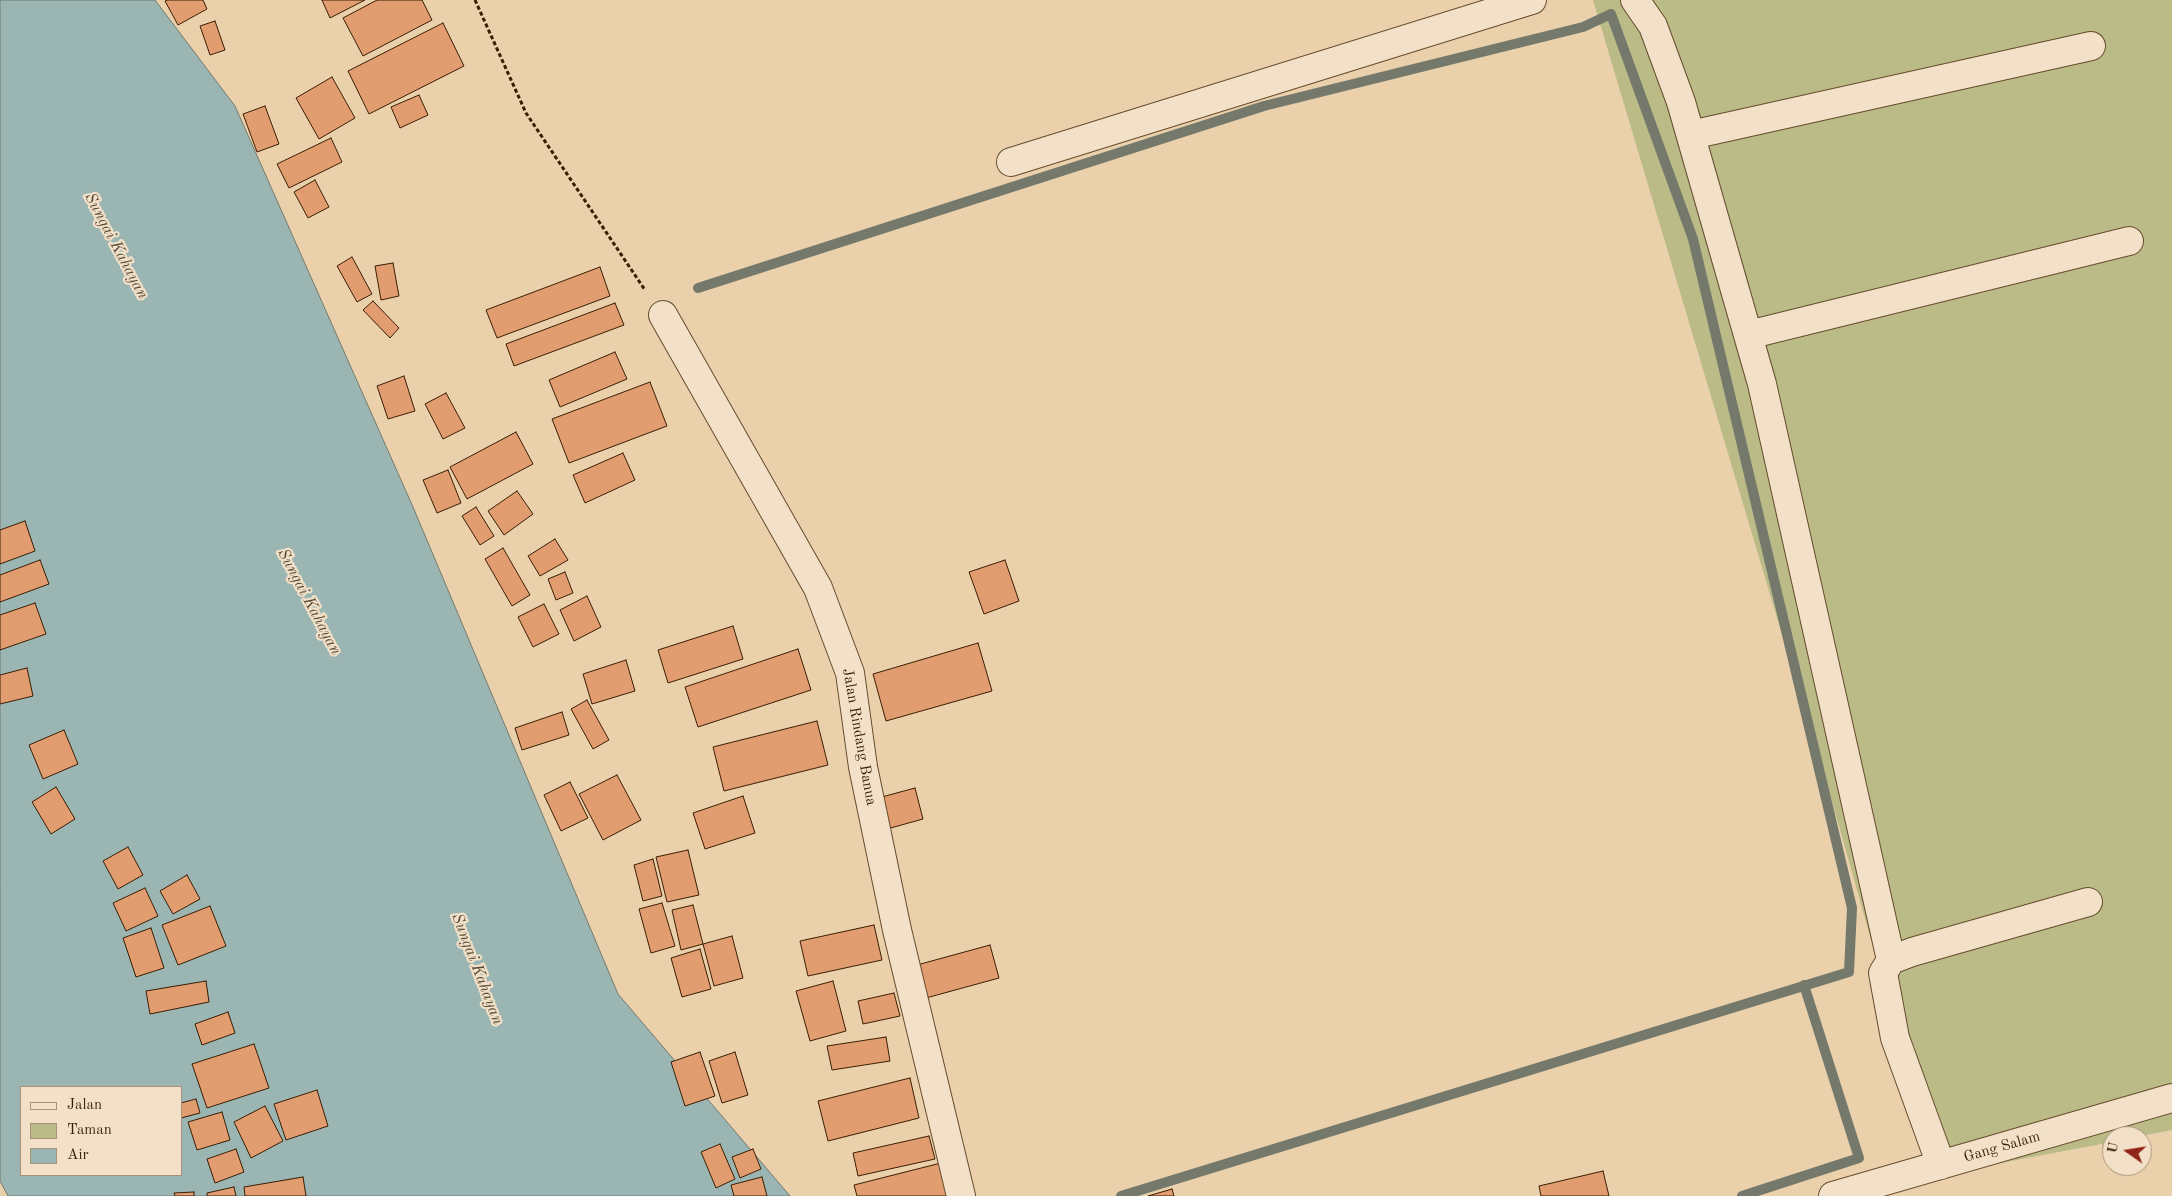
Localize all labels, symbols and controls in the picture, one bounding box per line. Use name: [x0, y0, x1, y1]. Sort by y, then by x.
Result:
water label: Sungai Kahayan: [80, 190, 152, 302]
water label: Sungai Kahayan: [273, 546, 345, 658]
street label: Jalan Rindang Banua: [838, 667, 880, 807]
water label: Sungai Kahayan: [447, 911, 507, 1027]
legend: [20, 1086, 182, 1176]
text: Jalan: [67, 1098, 102, 1113]
text: Taman: [67, 1123, 112, 1138]
north arrow: [2102, 1126, 2152, 1176]
street label: Gang Salam: [1962, 1128, 2042, 1166]
text: U: [2105, 1141, 2121, 1155]
text: Air: [67, 1148, 89, 1163]

